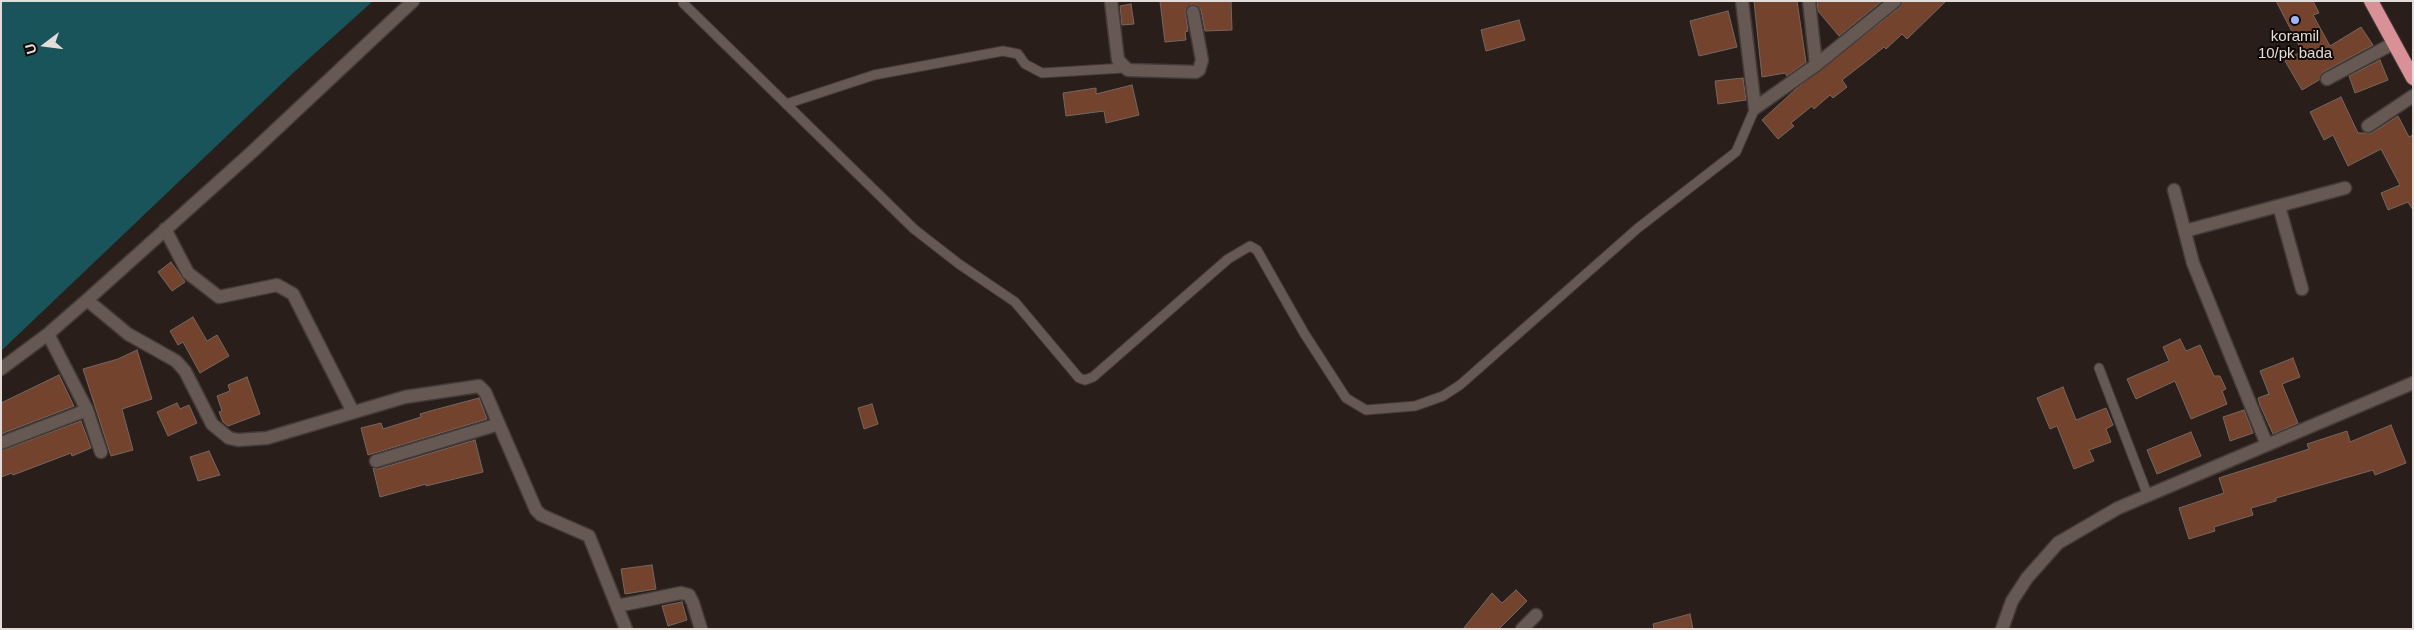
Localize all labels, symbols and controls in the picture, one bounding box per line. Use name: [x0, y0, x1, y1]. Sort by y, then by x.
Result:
marker: koramil 10/pk bada: [2289, 14, 2301, 26]
north arrow: [20, 20, 70, 70]
place label: koramil 10/pk bada: [2258, 28, 2332, 63]
text: U: [21, 42, 40, 56]

